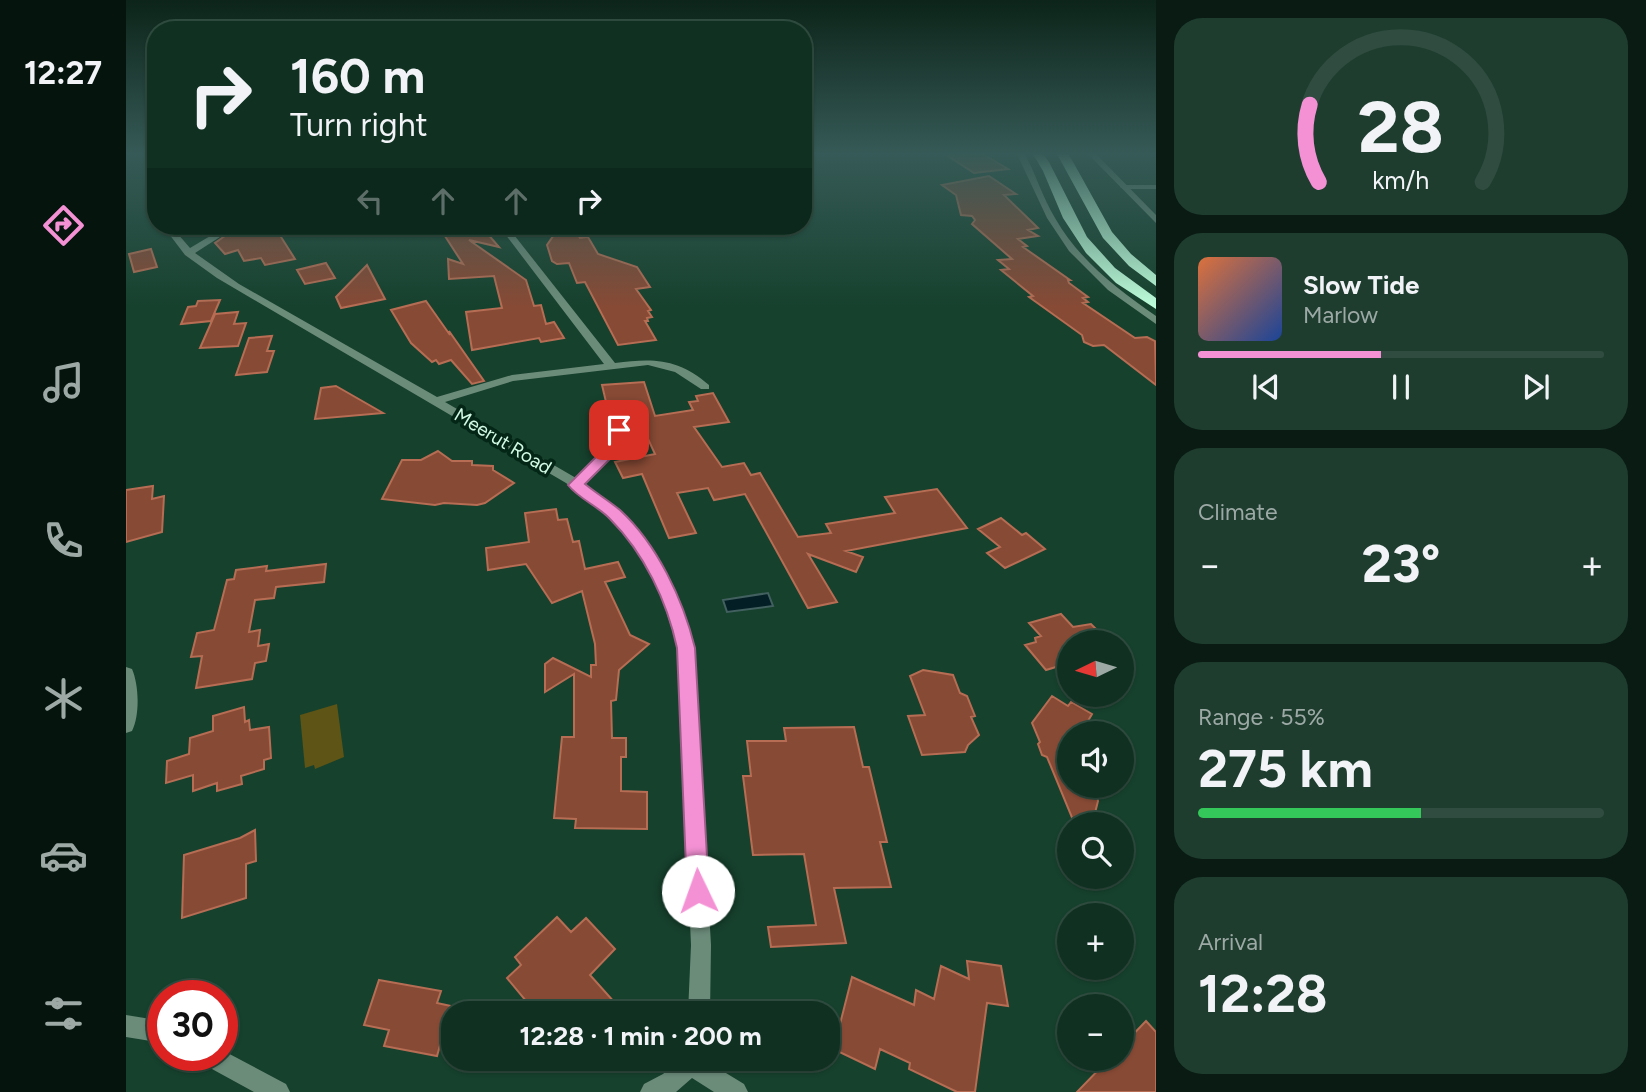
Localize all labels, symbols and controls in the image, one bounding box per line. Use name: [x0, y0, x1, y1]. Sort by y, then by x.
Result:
text: 160 m: [290, 46, 425, 105]
icon: right: [175, 49, 266, 140]
text: 12:27: [24, 54, 102, 92]
text: 28: [1358, 84, 1444, 171]
text: Turn right: [290, 106, 428, 144]
text: km/h: [1372, 165, 1430, 195]
icon: left: [351, 182, 389, 220]
icon: ahead: [424, 182, 462, 220]
icon: ahead: [497, 182, 535, 220]
icon: right: [570, 182, 608, 220]
icon: directions: [39, 201, 88, 250]
text: Slow Tide: [1303, 269, 1419, 301]
text: Marlow: [1303, 301, 1378, 329]
icon: music: [39, 358, 88, 407]
icon: previous: [1247, 368, 1285, 406]
icon: pause: [1382, 368, 1420, 406]
icon: next: [1517, 368, 1555, 406]
pin: [589, 400, 649, 460]
street label: Meerut Road: [450, 403, 556, 479]
icon: arrive: [600, 411, 638, 449]
text: Climate: [1198, 498, 1277, 526]
icon: phone: [39, 516, 88, 565]
text: 23°: [1362, 533, 1440, 595]
text: −: [1198, 542, 1222, 588]
text: +: [1580, 542, 1604, 588]
north arrow: [1057, 630, 1134, 707]
map controls: [1057, 630, 1134, 1071]
icon: climate: [39, 674, 88, 723]
text: Range · 55%: [1198, 703, 1325, 731]
button: sound: [1057, 721, 1134, 798]
text: 275 km: [1198, 738, 1373, 800]
button: search: [1057, 812, 1134, 889]
icon: car: [39, 831, 88, 880]
position arrow: [661, 854, 735, 928]
button: +: [1057, 903, 1134, 980]
text: Arrival: [1198, 928, 1263, 956]
text: 12:28: [1198, 963, 1328, 1025]
speed limit sign: 30: [147, 980, 238, 1071]
icon: filters: [39, 989, 88, 1038]
button: −: [1057, 994, 1134, 1071]
text: 12:28 · 1 min · 200 m: [519, 1020, 762, 1052]

